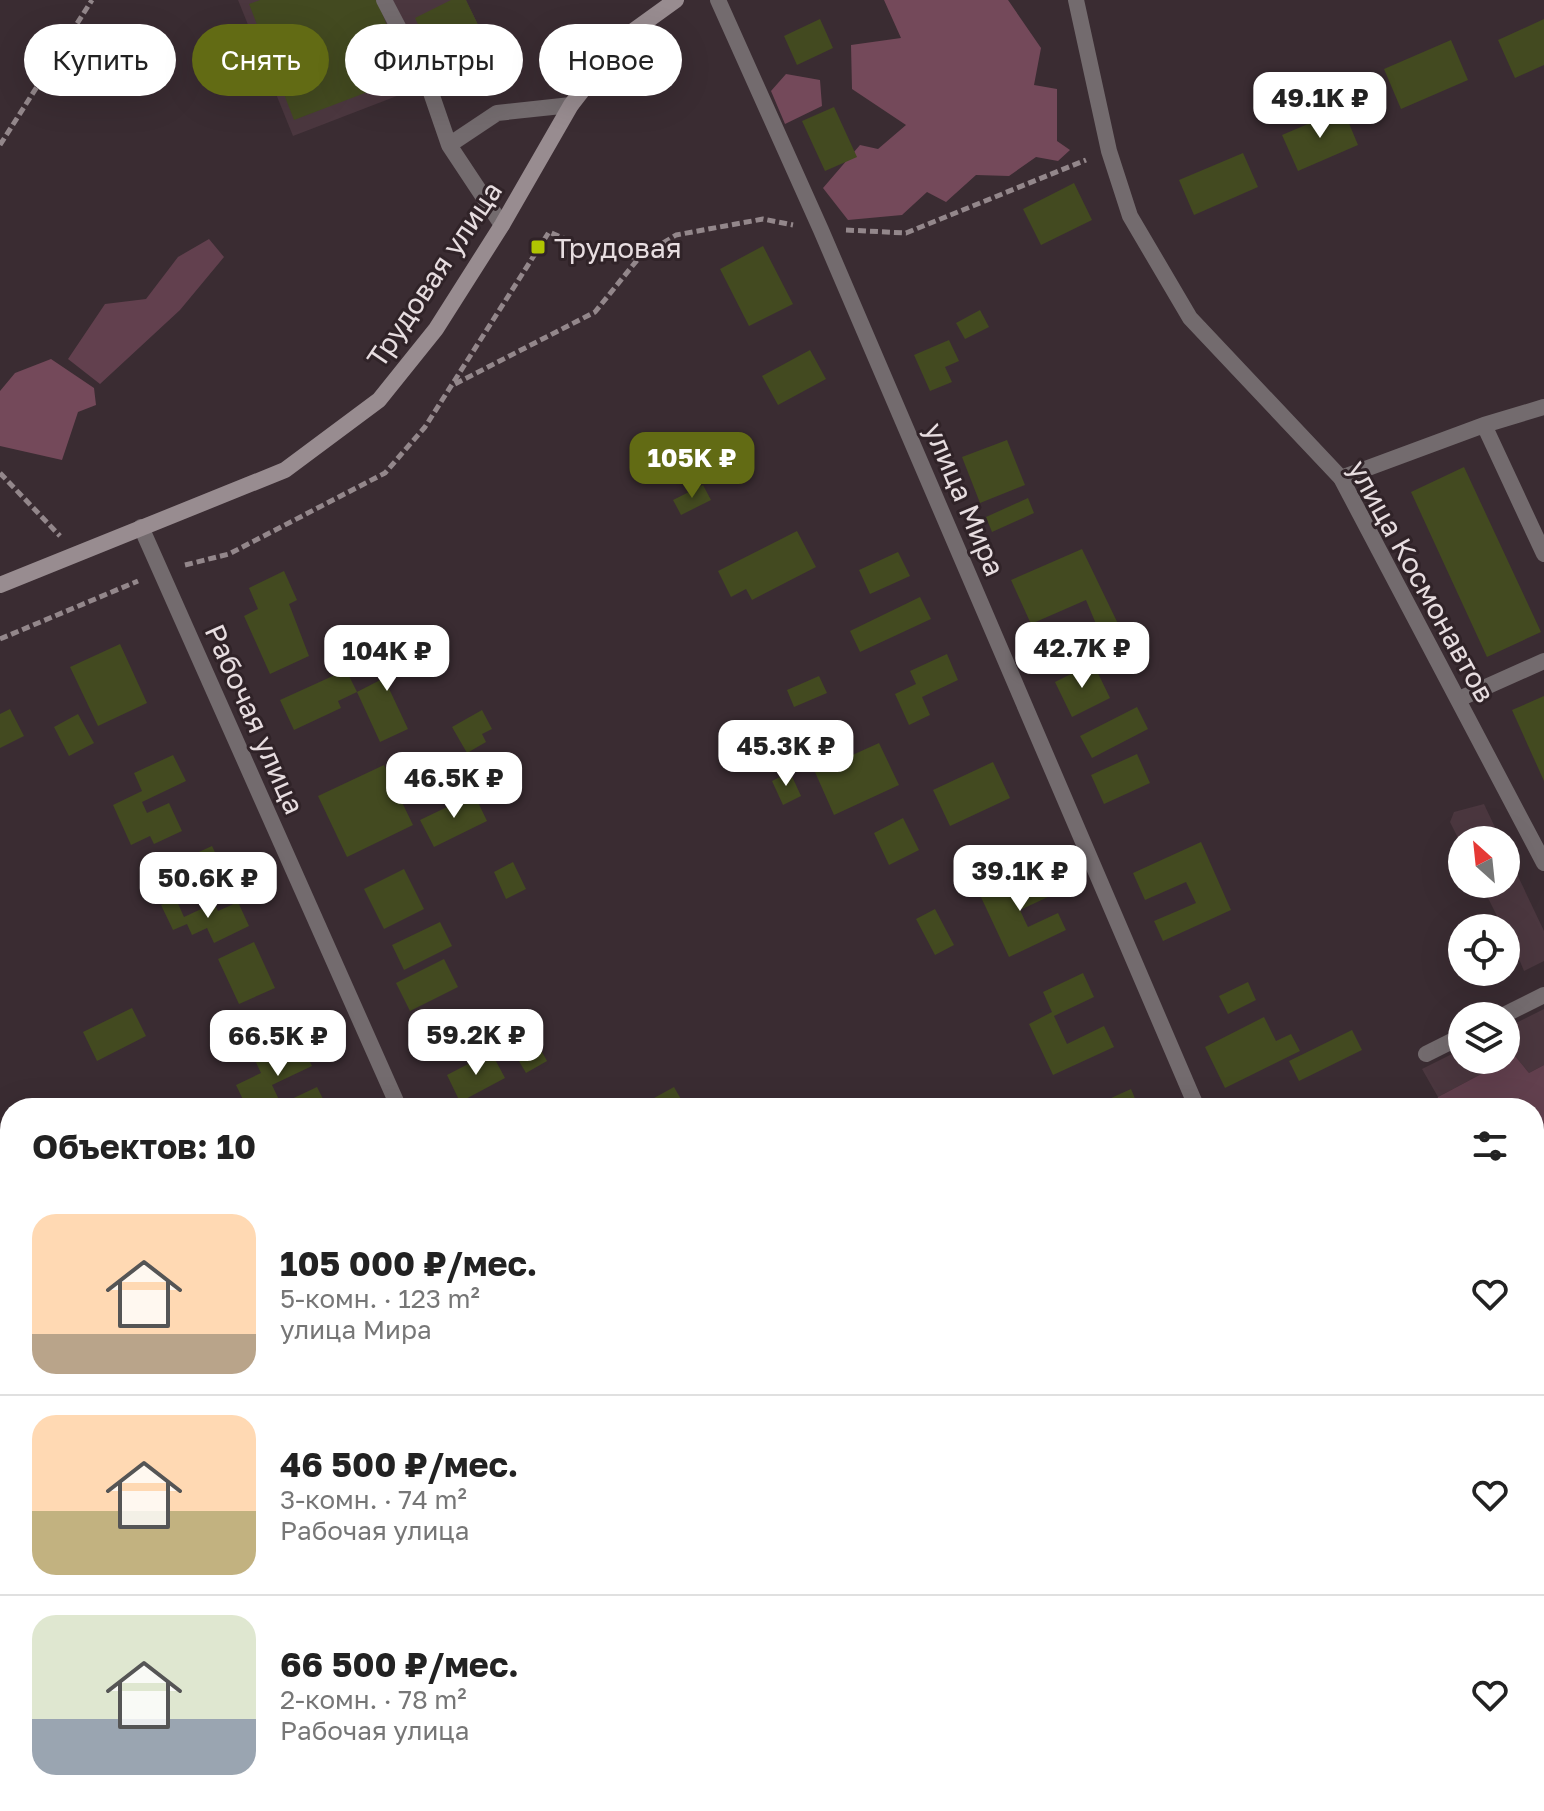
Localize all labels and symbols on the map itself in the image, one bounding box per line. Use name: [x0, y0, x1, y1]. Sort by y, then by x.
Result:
pin: 49.1K ₽: [1246, 72, 1394, 140]
street label: Трудовая улица: [360, 175, 508, 373]
place label: Трудовая: [554, 231, 682, 264]
marker: Трудовая: [529, 238, 547, 256]
street label: улица Мира: [918, 417, 1012, 581]
pin: 105K ₽: [627, 432, 757, 500]
street label: улица Космонавтов: [1342, 454, 1502, 708]
street label: Рабочая улица: [198, 619, 312, 819]
pin: 42.7K ₽: [1008, 622, 1156, 690]
pin: 104K ₽: [322, 625, 452, 693]
pin: 45.3K ₽: [712, 720, 860, 788]
pin: 46.5K ₽: [380, 752, 528, 820]
north arrow: [1448, 826, 1520, 898]
pin: 39.1K ₽: [946, 845, 1094, 913]
pin: 50.6K ₽: [134, 852, 282, 920]
pin: 59.2K ₽: [402, 1009, 550, 1077]
pin: 66.5K ₽: [204, 1010, 352, 1078]

